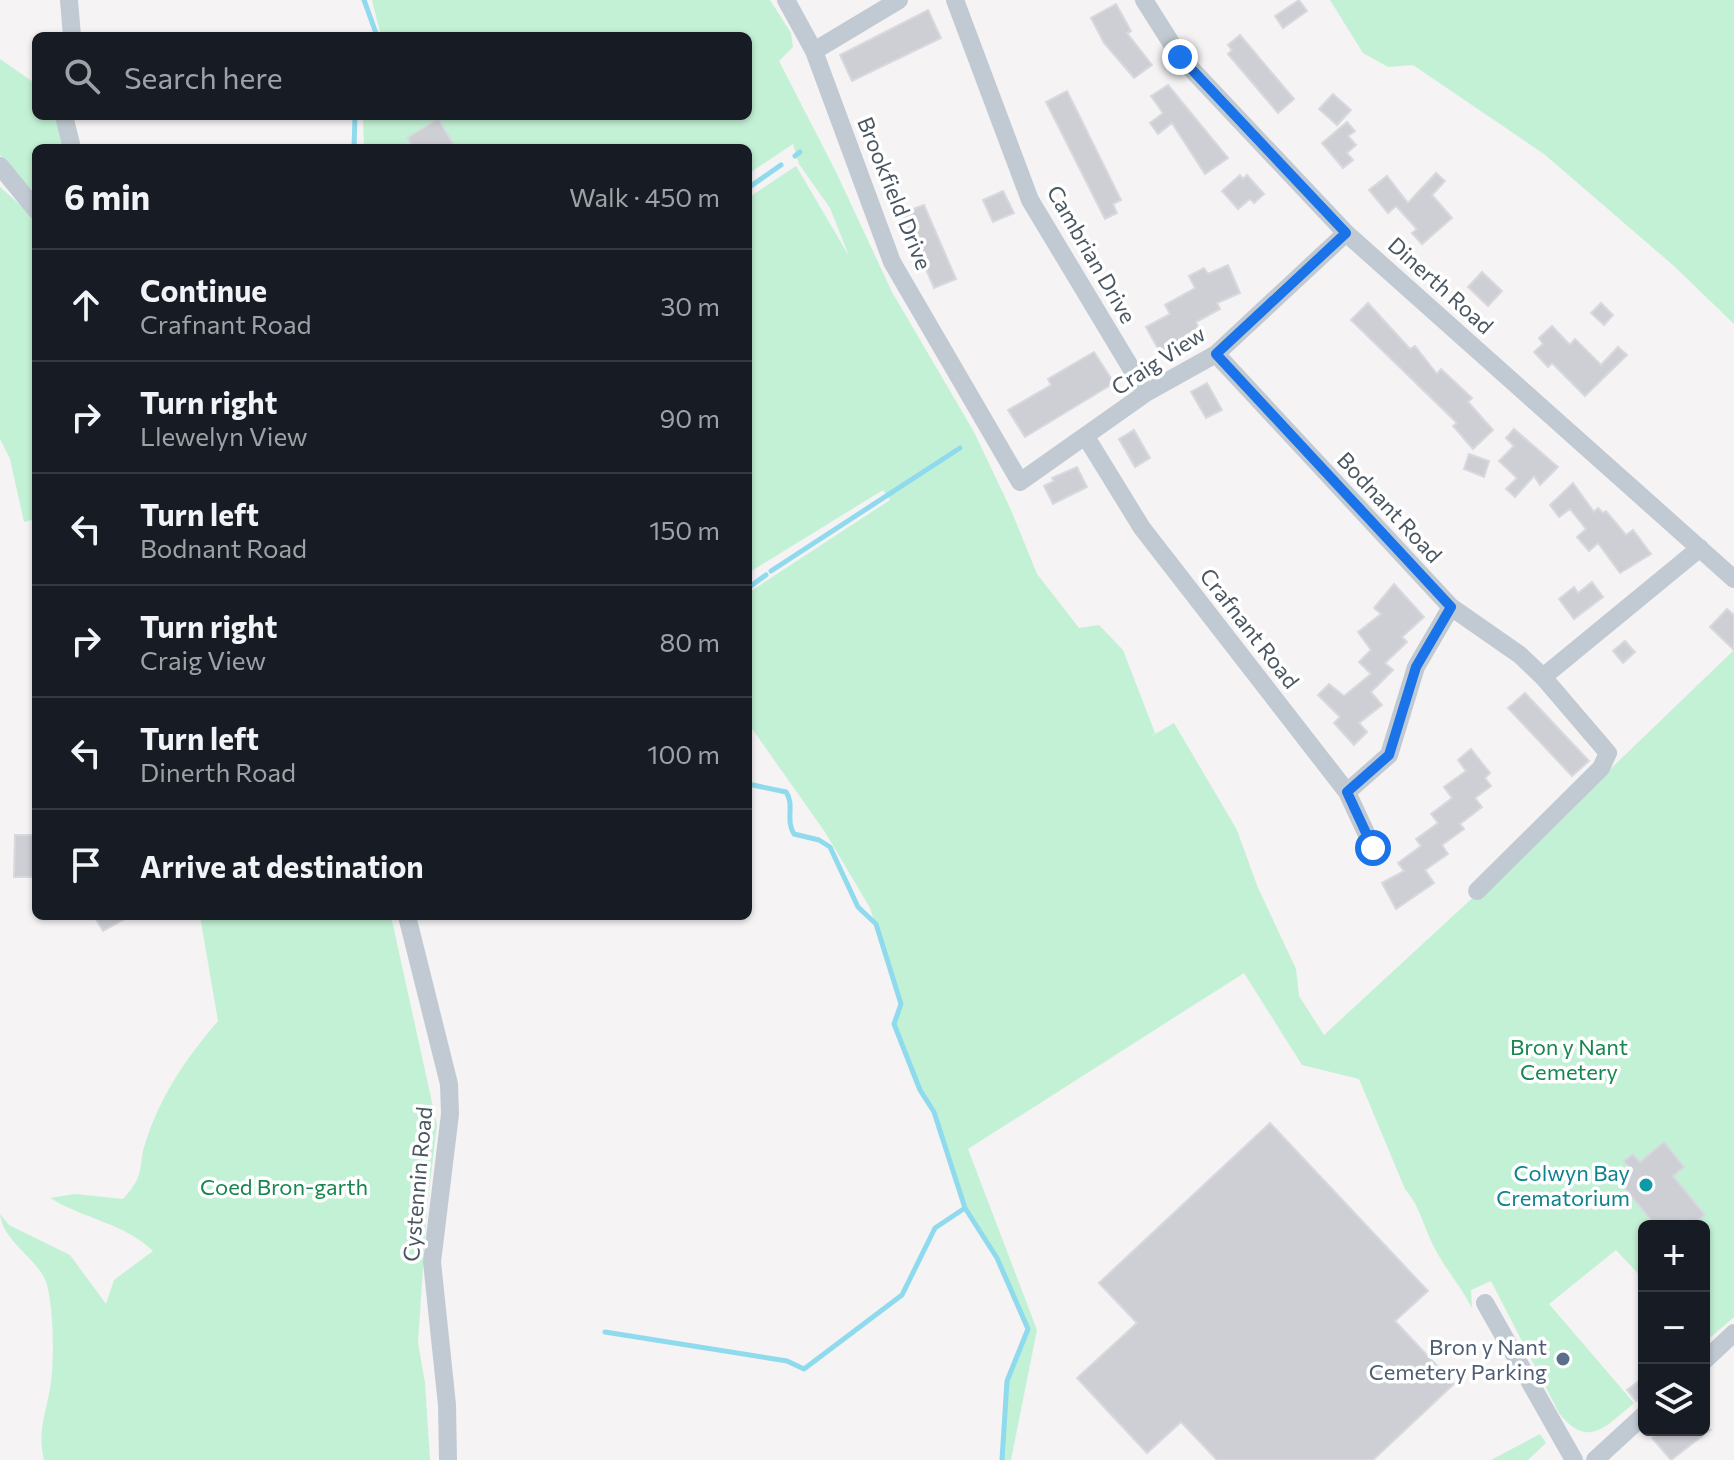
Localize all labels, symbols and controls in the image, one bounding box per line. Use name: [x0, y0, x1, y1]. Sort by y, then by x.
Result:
search box: [32, 32, 752, 120]
route end: [1162, 39, 1198, 75]
icon: search: [60, 54, 104, 98]
text: Search here: [124, 58, 283, 95]
street label: Brookfield Drive: [852, 113, 938, 273]
text: 6 min: [64, 175, 150, 217]
street label: Cambrian Drive: [1042, 180, 1142, 328]
text: Walk · 450 m: [569, 181, 720, 212]
street label: Dinerth Road: [1383, 231, 1499, 339]
text: Continue: [140, 271, 267, 308]
icon: ahead: [64, 283, 108, 327]
text: 30 m: [661, 290, 720, 321]
text: Crafnant Road: [140, 308, 312, 339]
street label: Craig View: [1106, 319, 1210, 400]
text: Turn right: [140, 383, 277, 420]
icon: right: [64, 395, 108, 439]
text: 90 m: [660, 402, 720, 433]
text: Llewelyn View: [140, 420, 308, 451]
street label: Bodnant Road: [1332, 446, 1448, 568]
text: Turn left: [140, 495, 259, 532]
icon: left: [64, 507, 108, 551]
text: 150 m: [649, 514, 720, 545]
text: Bodnant Road: [140, 532, 307, 563]
street label: Crafnant Road: [1195, 562, 1305, 694]
text: Turn right: [140, 607, 277, 644]
icon: right: [64, 619, 108, 663]
text: 80 m: [660, 626, 720, 657]
text: Craig View: [140, 644, 266, 675]
text: Turn left: [140, 719, 259, 756]
icon: left: [64, 731, 108, 775]
text: 100 m: [647, 738, 720, 769]
text: Dinerth Road: [140, 756, 296, 787]
route start: [1355, 830, 1391, 866]
icon: arrive: [64, 843, 108, 887]
text: Arrive at destination: [140, 847, 424, 884]
park label: Bron y Nant Cemetery: [1510, 1033, 1628, 1085]
street label: Cystennin Road: [397, 1105, 437, 1263]
place label: Colwyn Bay Crematorium: [1496, 1159, 1630, 1211]
park label: Coed Bron-garth: [200, 1173, 368, 1200]
marker: Colwyn Bay Crematorium: [1637, 1176, 1655, 1194]
map controls: [1638, 1220, 1710, 1436]
button: +: [1638, 1220, 1710, 1292]
button: −: [1638, 1292, 1710, 1364]
place label: Bron y Nant Cemetery Parking: [1369, 1333, 1547, 1385]
marker: Bron y Nant Cemetery Parking: [1554, 1350, 1572, 1368]
button: layers: [1638, 1364, 1710, 1436]

